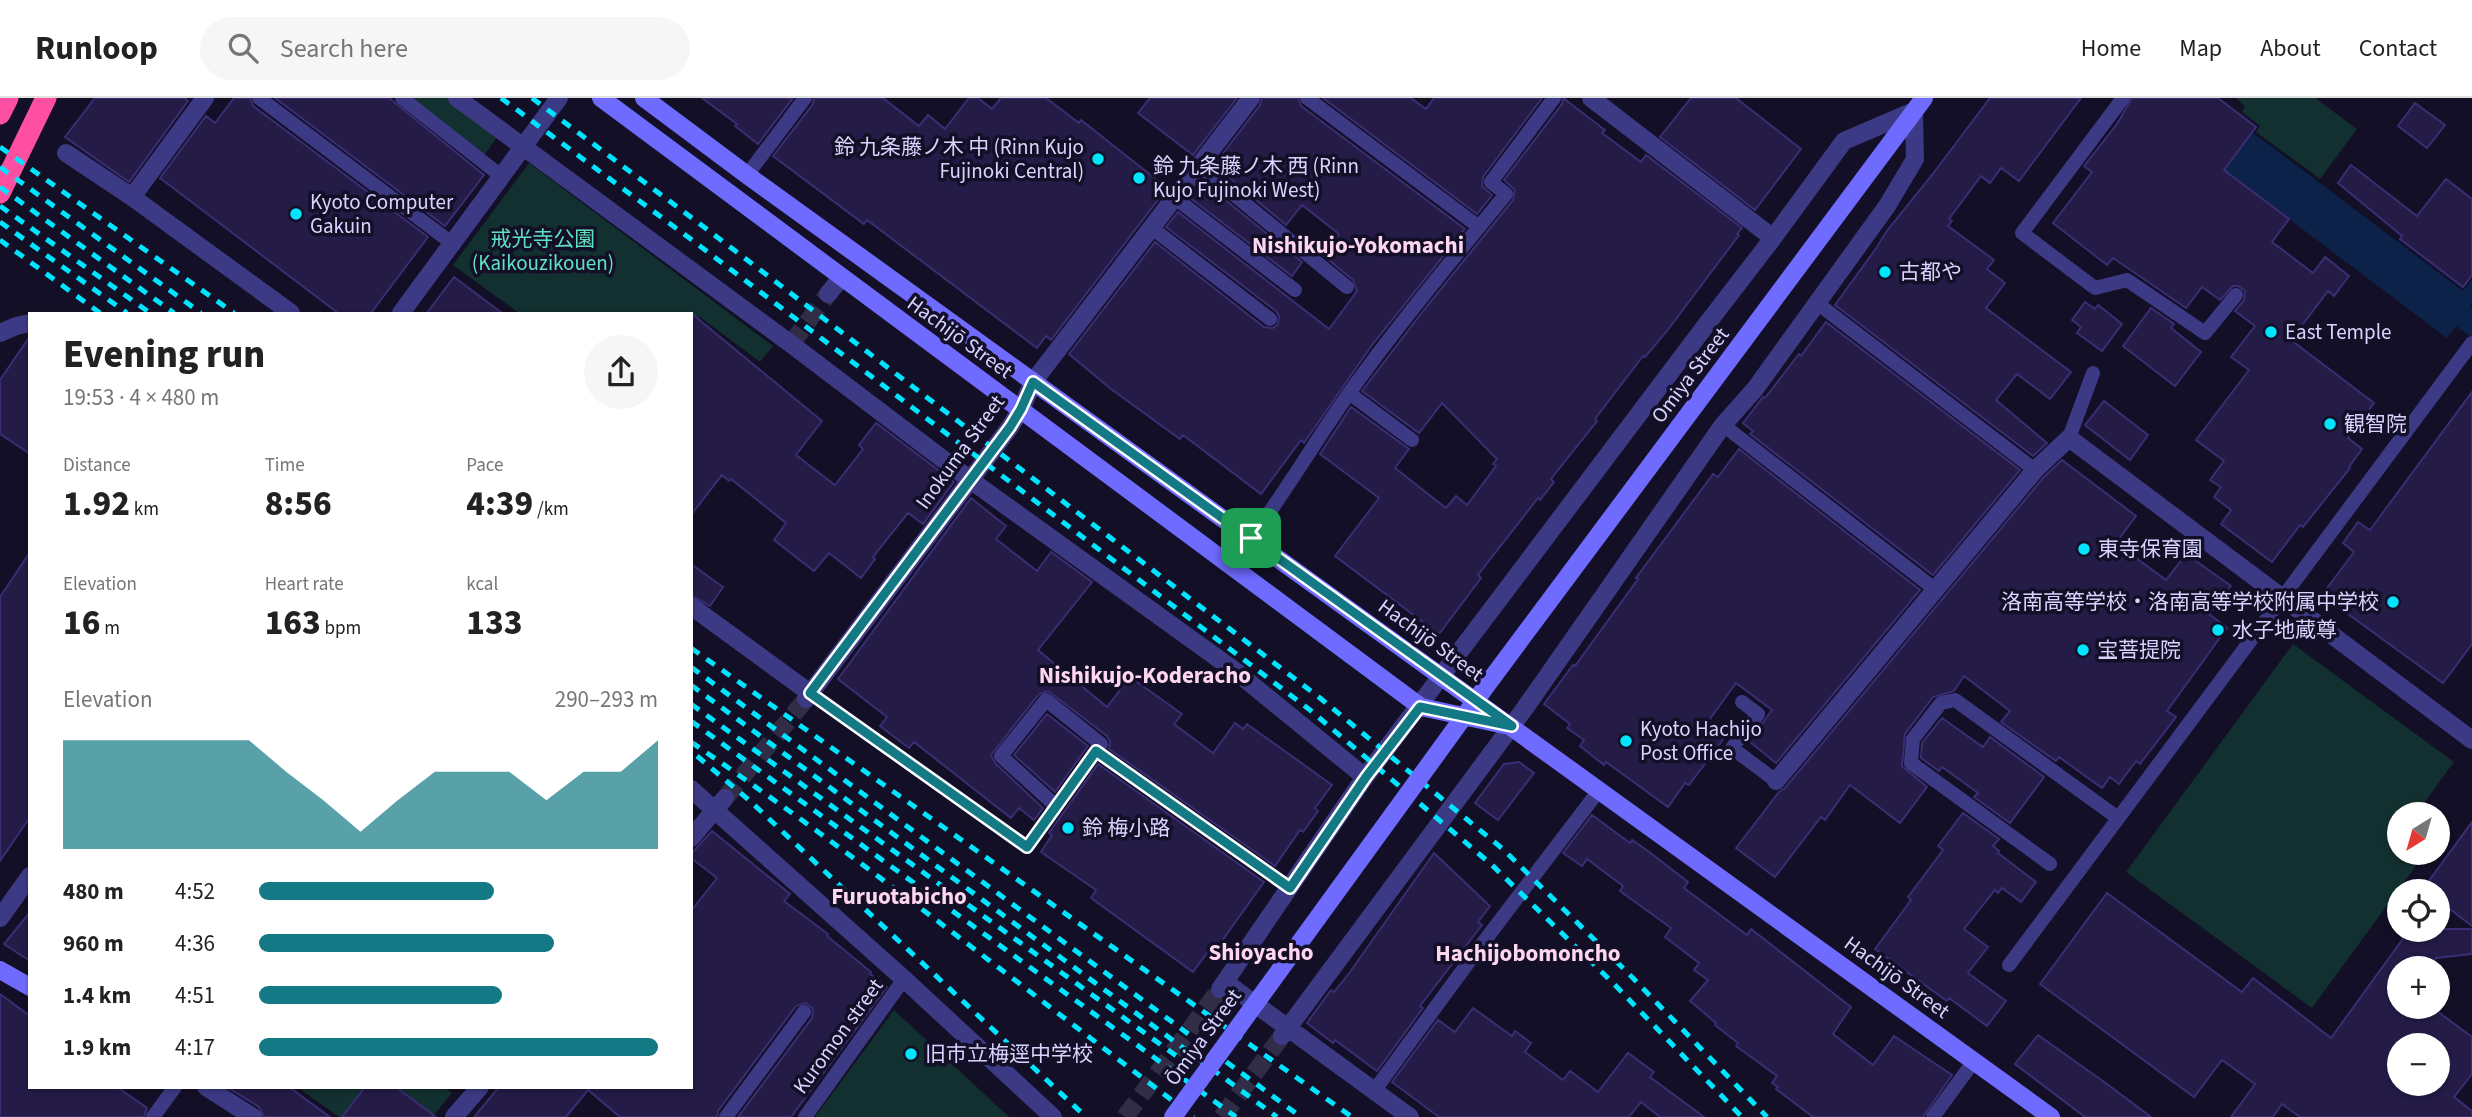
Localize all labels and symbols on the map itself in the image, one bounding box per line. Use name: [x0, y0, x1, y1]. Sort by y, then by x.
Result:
place label: 鈴 九条藤ノ木 中 (Rinn Kujo Fujinoki Central): [834, 132, 1084, 186]
marker: 鈴 九条藤ノ木 中 (Rinn Kujo Fujinoki Central): [1090, 151, 1106, 167]
place label: 鈴 九条藤ノ木 西 (Rinn Kujo Fujinoki West): [1153, 151, 1359, 205]
marker: 鈴 九条藤ノ木 西 (Rinn Kujo Fujinoki West): [1131, 170, 1147, 186]
place label: Kyoto Computer Gakuin: [310, 187, 454, 241]
marker: Kyoto Computer Gakuin: [288, 206, 304, 222]
park label: 戒光寺公園 (Kaikouzikouen): [472, 224, 614, 278]
district label: Nishikujo-Yokomachi: [1252, 229, 1464, 262]
place label: 古都や: [1899, 257, 1962, 287]
marker: 古都や: [1877, 264, 1893, 280]
street label: Hachijō Street: [901, 288, 1019, 386]
place label: East Temple: [2285, 317, 2391, 347]
street label: Omiya Street: [1644, 321, 1736, 429]
marker: East Temple: [2263, 324, 2279, 340]
street label: Inokuma Street: [908, 389, 1012, 515]
place label: 観智院: [2344, 409, 2407, 439]
marker: 観智院: [2322, 416, 2338, 432]
pin: [1221, 508, 1281, 568]
place label: 東寺保育園: [2098, 534, 2203, 564]
marker: 東寺保育園: [2076, 541, 2092, 557]
place label: 洛南高等学校・洛南高等学校附属中学校: [2001, 587, 2379, 617]
street label: Hachijō Street: [1372, 591, 1490, 689]
marker: 洛南高等学校・洛南高等学校附属中学校: [2385, 594, 2401, 610]
place label: 水子地蔵尊: [2232, 615, 2337, 645]
marker: 水子地蔵尊: [2210, 622, 2226, 638]
place label: 宝菩提院: [2097, 635, 2181, 665]
marker: 宝菩提院: [2075, 642, 2091, 658]
district label: Nishikujo-Koderacho: [1039, 659, 1251, 692]
place label: Kyoto Hachijo Post Office: [1640, 714, 1762, 768]
marker: Kyoto Hachijo Post Office: [1618, 733, 1634, 749]
north arrow: [2387, 802, 2450, 864]
place label: 鈴 梅小路: [1082, 813, 1170, 843]
marker: 鈴 梅小路: [1060, 820, 1076, 836]
district label: Furuotabicho: [831, 880, 967, 913]
street label: Hachijō Street: [1838, 928, 1956, 1026]
district label: Shioyacho: [1208, 936, 1314, 969]
district label: Hachijobomoncho: [1435, 937, 1621, 970]
street label: Kuromon street: [786, 972, 890, 1100]
street label: Ōmiya Street: [1158, 982, 1248, 1092]
place label: 旧市立梅逕中学校: [925, 1039, 1093, 1069]
marker: 旧市立梅逕中学校: [903, 1046, 919, 1062]

